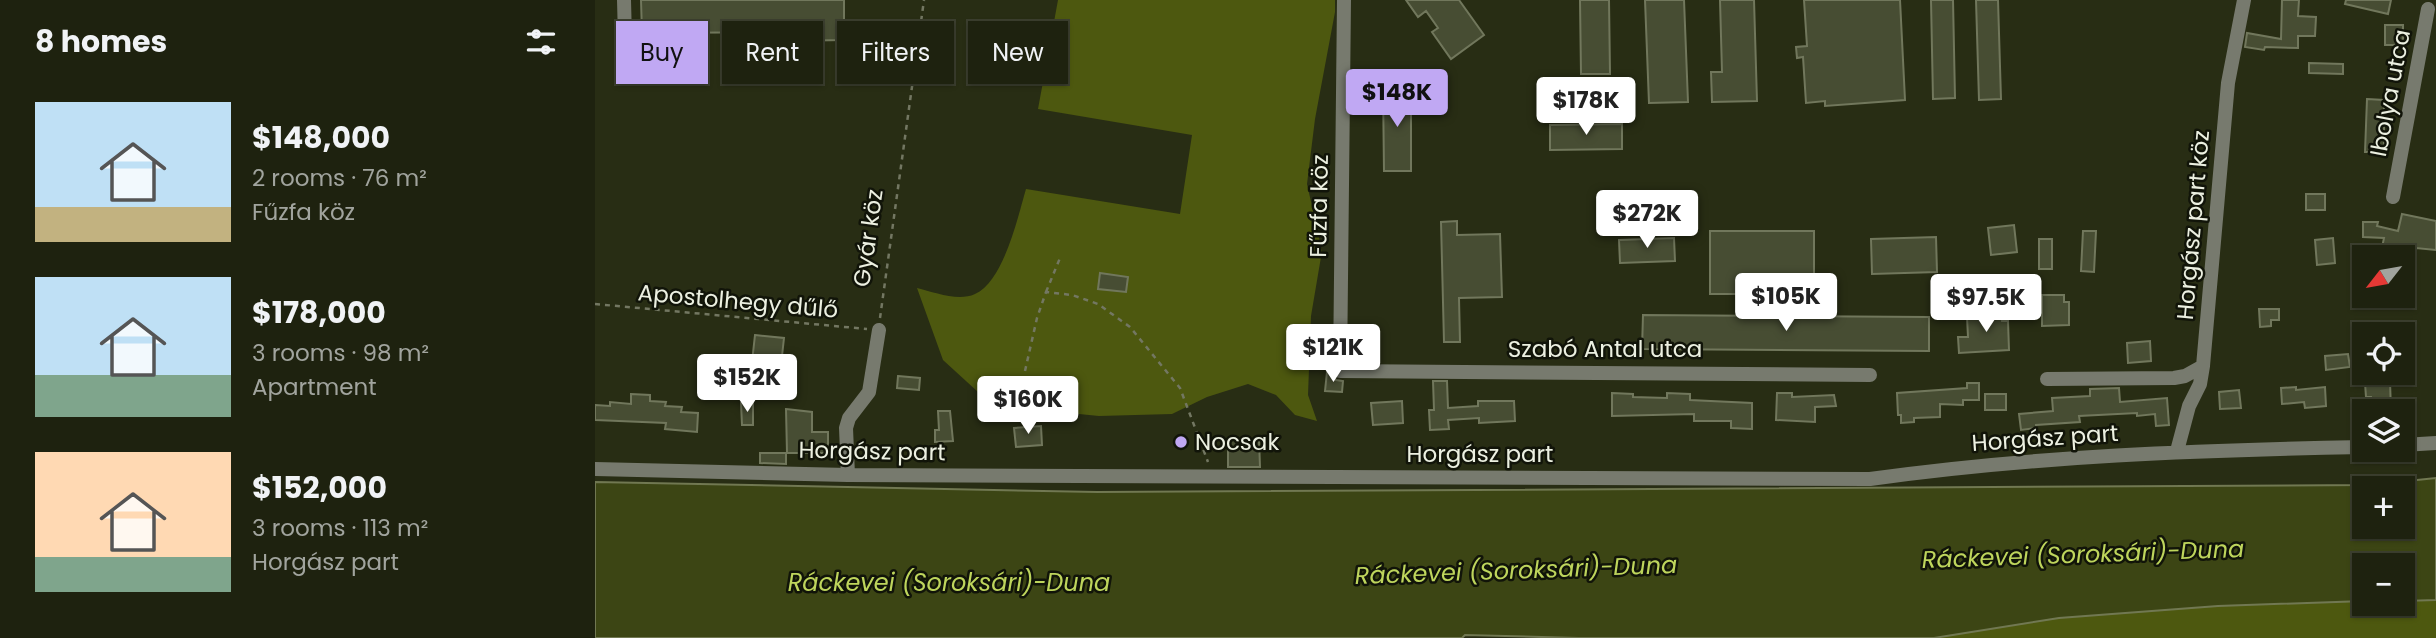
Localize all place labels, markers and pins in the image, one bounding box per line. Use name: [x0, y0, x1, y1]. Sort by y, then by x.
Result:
pin: $148K: [1348, 69, 1446, 129]
pin: $178K: [1537, 78, 1635, 137]
pin: $272K: [1598, 190, 1696, 250]
pin: $105K: [1737, 274, 1835, 333]
pin: $97.5K: [1929, 274, 2043, 334]
pin: $121K: [1284, 324, 1382, 384]
pin: $152K: [698, 354, 796, 414]
pin: $160K: [979, 376, 1077, 436]
place label: Nocsak: [1195, 426, 1279, 458]
marker: Nocsak: [1173, 434, 1189, 450]

